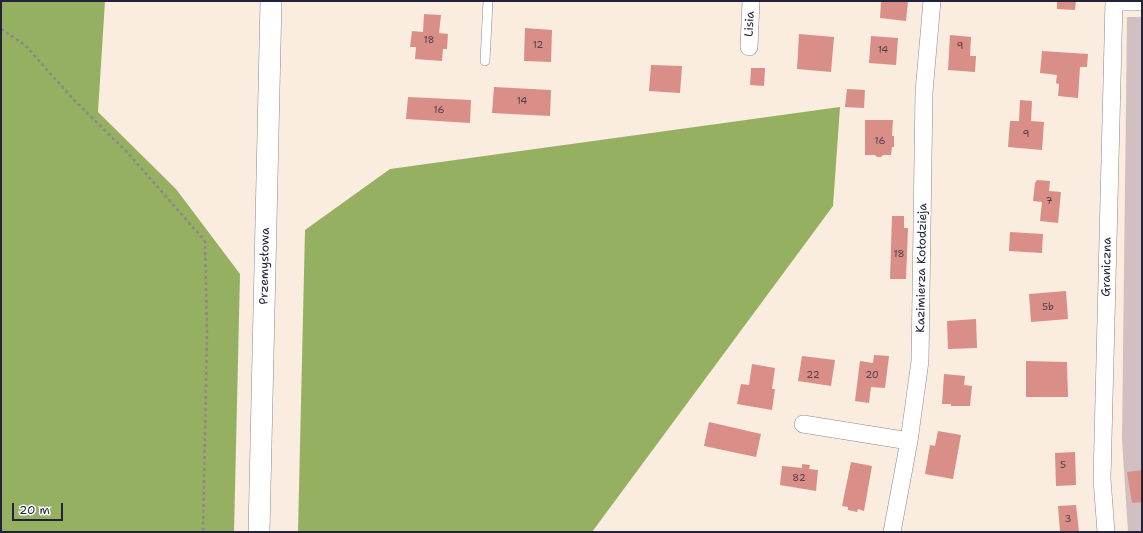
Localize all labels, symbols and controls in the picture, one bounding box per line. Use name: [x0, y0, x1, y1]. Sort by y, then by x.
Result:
street label: Lisia: [742, 11, 758, 37]
house number: 18: [423, 34, 435, 46]
house number: 12: [533, 39, 543, 51]
house number: 9: [957, 40, 963, 52]
house number: 14: [878, 44, 888, 56]
house number: 14: [517, 95, 527, 107]
house number: 16: [434, 104, 444, 116]
house number: 9: [1023, 128, 1029, 140]
house number: 16: [875, 135, 885, 147]
house number: 7: [1046, 195, 1052, 207]
street label: Kazimierza Kołodzieja: [914, 203, 930, 333]
street label: Przemysłowa: [257, 227, 273, 305]
street label: Graniczna: [1099, 237, 1115, 297]
house number: 18: [893, 248, 905, 260]
house number: 5b: [1042, 301, 1054, 313]
house number: 22: [806, 369, 820, 381]
house number: 20: [865, 369, 879, 381]
house number: 5: [1060, 459, 1066, 471]
house number: 82: [792, 472, 806, 484]
scale bar: [14, 495, 65, 521]
text: 20 m: [19, 502, 50, 518]
house number: 3: [1065, 513, 1071, 525]

